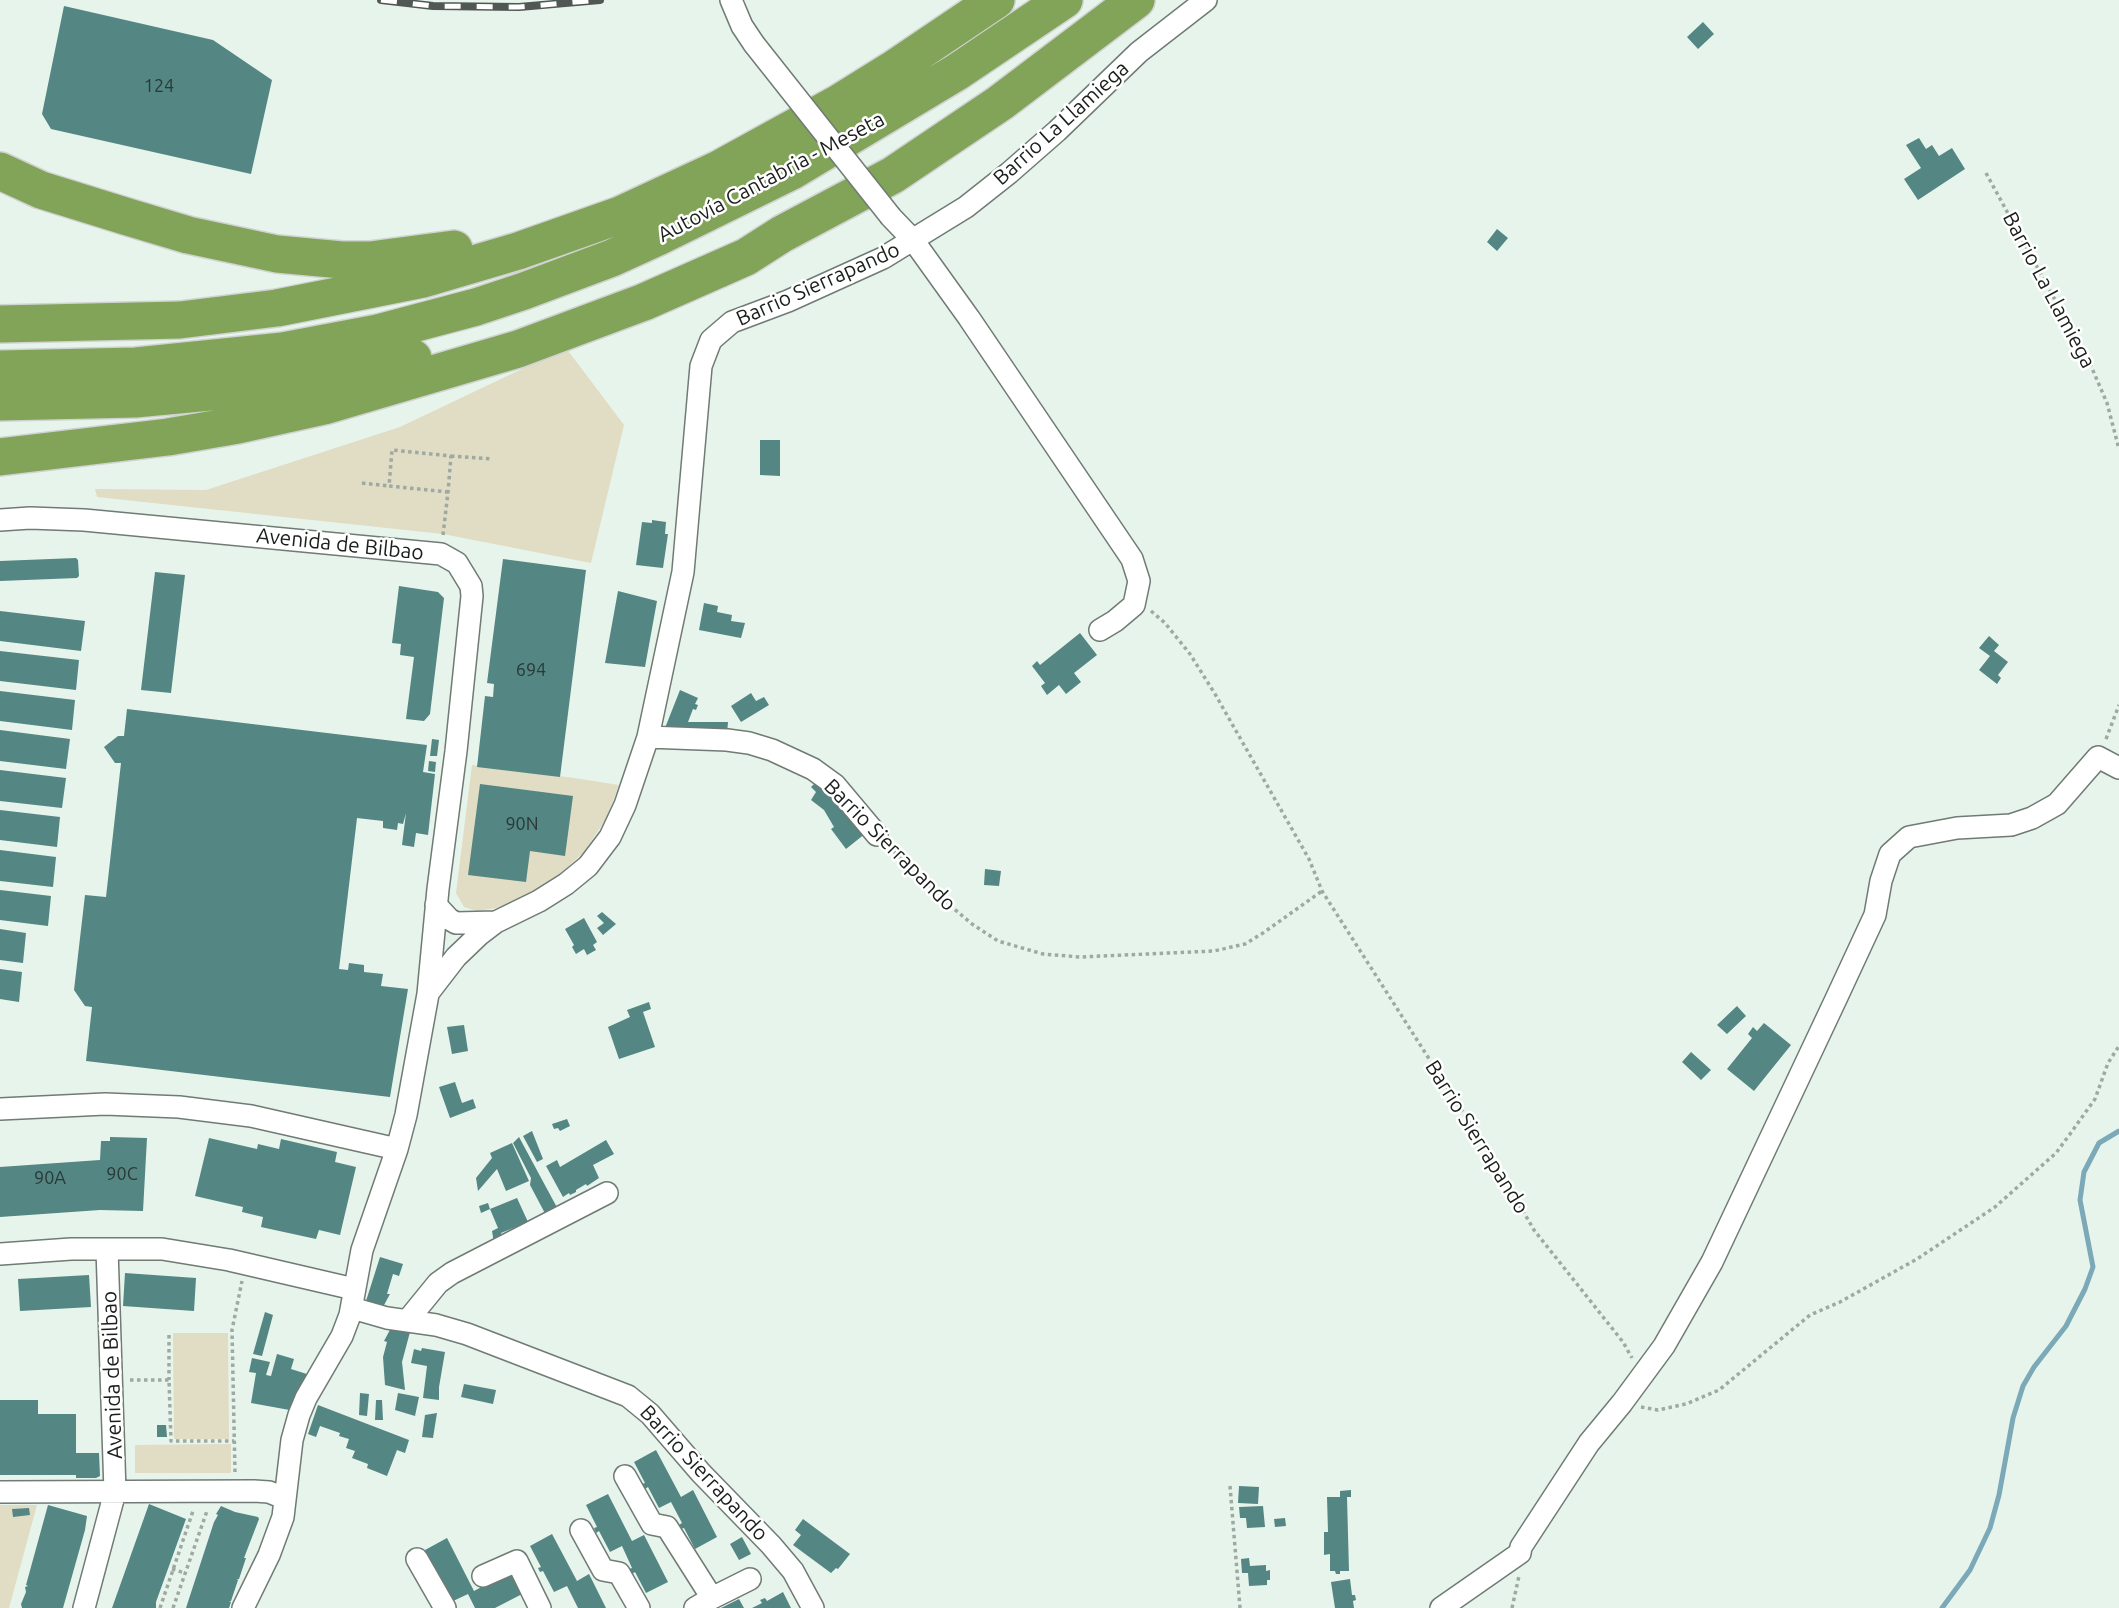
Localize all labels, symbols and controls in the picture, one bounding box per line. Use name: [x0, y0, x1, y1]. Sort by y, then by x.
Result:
street label: Barrio La Llamiega: [988, 56, 1134, 190]
house number: 124: [144, 75, 174, 97]
street label: Autovía Cantabria - Meseta: [653, 106, 889, 248]
street label: Barrio La Llamiega: [1997, 208, 2101, 372]
street label: Barrio Sierrapando: [732, 237, 904, 331]
street label: Avenida de Bilbao: [255, 523, 425, 565]
house number: 694: [516, 659, 546, 681]
street label: Barrio Sierrapando: [819, 774, 961, 916]
house number: 90N: [505, 813, 539, 835]
street label: Barrio Sierrapando: [1420, 1056, 1534, 1218]
house number: 90C: [106, 1163, 138, 1185]
house number: 90A: [34, 1167, 66, 1189]
street label: Avenida de Bilbao: [96, 1291, 128, 1459]
street label: Barrio Sierrapando: [635, 1400, 773, 1546]

